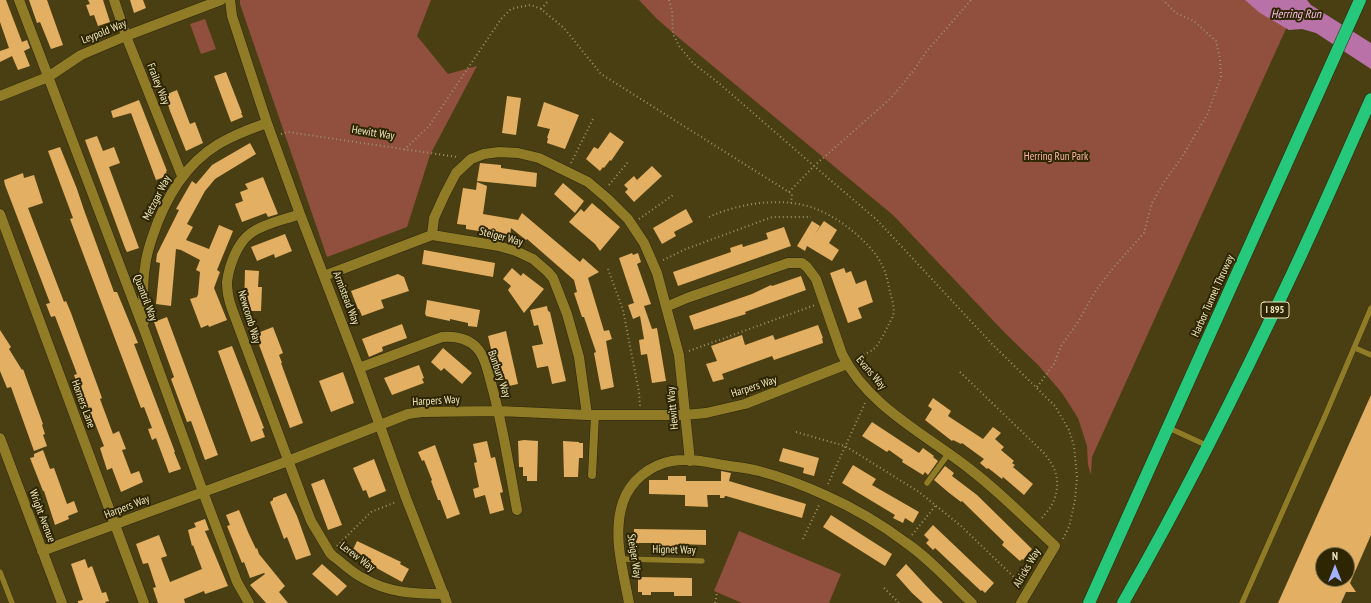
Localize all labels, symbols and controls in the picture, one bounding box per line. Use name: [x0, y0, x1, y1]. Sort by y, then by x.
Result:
water label: Herring Run: [1271, 8, 1321, 22]
street label: Leypold Way: [80, 17, 128, 47]
street label: Frailey Way: [144, 61, 172, 107]
street label: Hewitt Way: [351, 123, 395, 143]
park label: Herring Run Park: [1024, 150, 1088, 164]
street label: Metzgar Way: [140, 173, 174, 223]
street label: Steiger Way: [478, 225, 524, 249]
street label: Harbor Tunnel Thruway: [1189, 253, 1237, 339]
street label: Armistead Way: [330, 269, 362, 327]
street label: Quantril Way: [130, 273, 160, 323]
street label: Newcomb Way: [235, 289, 263, 345]
road number: I 895: [1261, 302, 1289, 318]
street label: Bunbury Way: [485, 349, 513, 399]
street label: Evans Way: [853, 354, 889, 392]
street label: Harpers Way: [729, 373, 779, 401]
street label: Horners Lane: [68, 378, 98, 430]
street label: Hewitt Way: [665, 386, 681, 430]
street label: Harpers Way: [412, 393, 460, 409]
street label: Wright Avenue: [26, 488, 58, 544]
street label: Harpers Way: [103, 492, 151, 522]
street label: Steiger Way: [624, 533, 644, 579]
street label: Lerew Way: [337, 540, 377, 574]
street label: Hignet Way: [652, 543, 696, 557]
street label: Alricks Way: [1011, 546, 1043, 590]
north arrow: [1315, 547, 1355, 587]
text: N: [1332, 549, 1338, 563]

